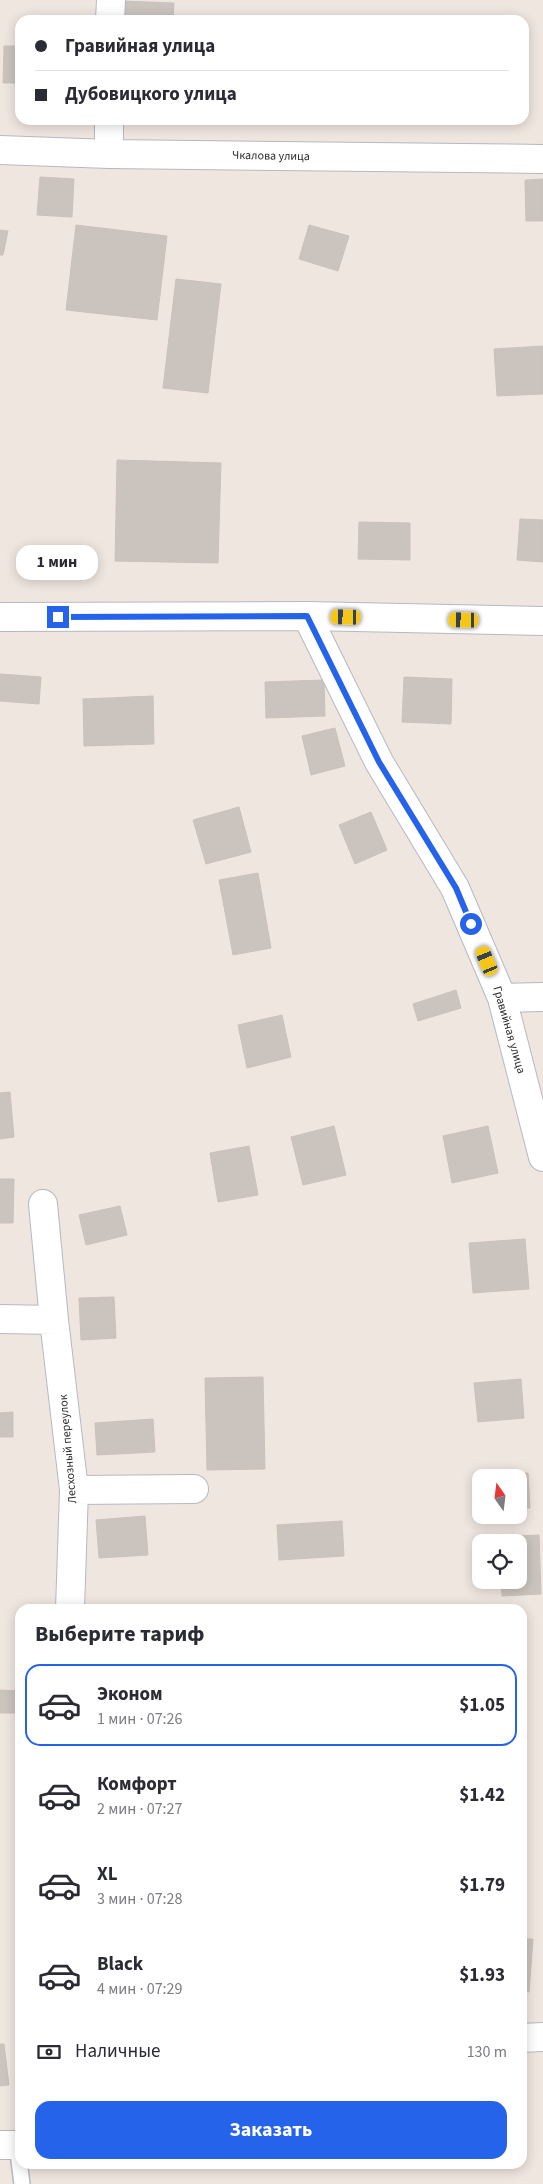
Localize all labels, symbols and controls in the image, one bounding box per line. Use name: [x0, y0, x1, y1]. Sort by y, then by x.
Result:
text: Гравийная улица: [65, 33, 215, 60]
text: Дубовицкого улица: [65, 81, 237, 108]
street label: Чкалова улица: [232, 147, 310, 165]
callout: 1 мин: [17, 544, 99, 580]
text: 1 мин: [37, 551, 77, 573]
route end: [47, 606, 69, 628]
car: [330, 609, 361, 625]
car: [448, 612, 479, 628]
route start: [460, 913, 482, 935]
car: [474, 944, 499, 978]
street label: Гравийная улица: [488, 984, 530, 1076]
street label: Лесхозный переулок: [55, 1394, 81, 1504]
north arrow: [472, 1469, 528, 1524]
map controls: [472, 1469, 527, 1589]
button: locate: [472, 1534, 527, 1589]
text: Выберите тариф: [35, 1618, 205, 1650]
text: Эконом: [97, 1681, 163, 1708]
icon: car: [37, 1683, 82, 1728]
text: $1.05: [459, 1692, 505, 1719]
text: 1 мин · 07:26: [97, 1708, 183, 1730]
text: Комфорт: [97, 1771, 177, 1798]
icon: car: [37, 1773, 82, 1818]
text: $1.42: [459, 1782, 505, 1809]
text: 2 мин · 07:27: [97, 1798, 183, 1820]
text: XL: [97, 1861, 118, 1888]
icon: car: [37, 1863, 82, 1908]
text: $1.79: [459, 1872, 505, 1899]
text: 3 мин · 07:28: [97, 1888, 183, 1910]
text: Black: [97, 1951, 143, 1978]
icon: car: [37, 1953, 82, 1998]
text: $1.93: [459, 1962, 505, 1989]
text: 4 мин · 07:29: [97, 1978, 183, 2000]
icon: cash: [35, 2038, 63, 2066]
text: Наличные: [75, 2038, 160, 2065]
text: 130 m: [467, 2041, 507, 2063]
button: Заказать: [35, 2101, 507, 2159]

